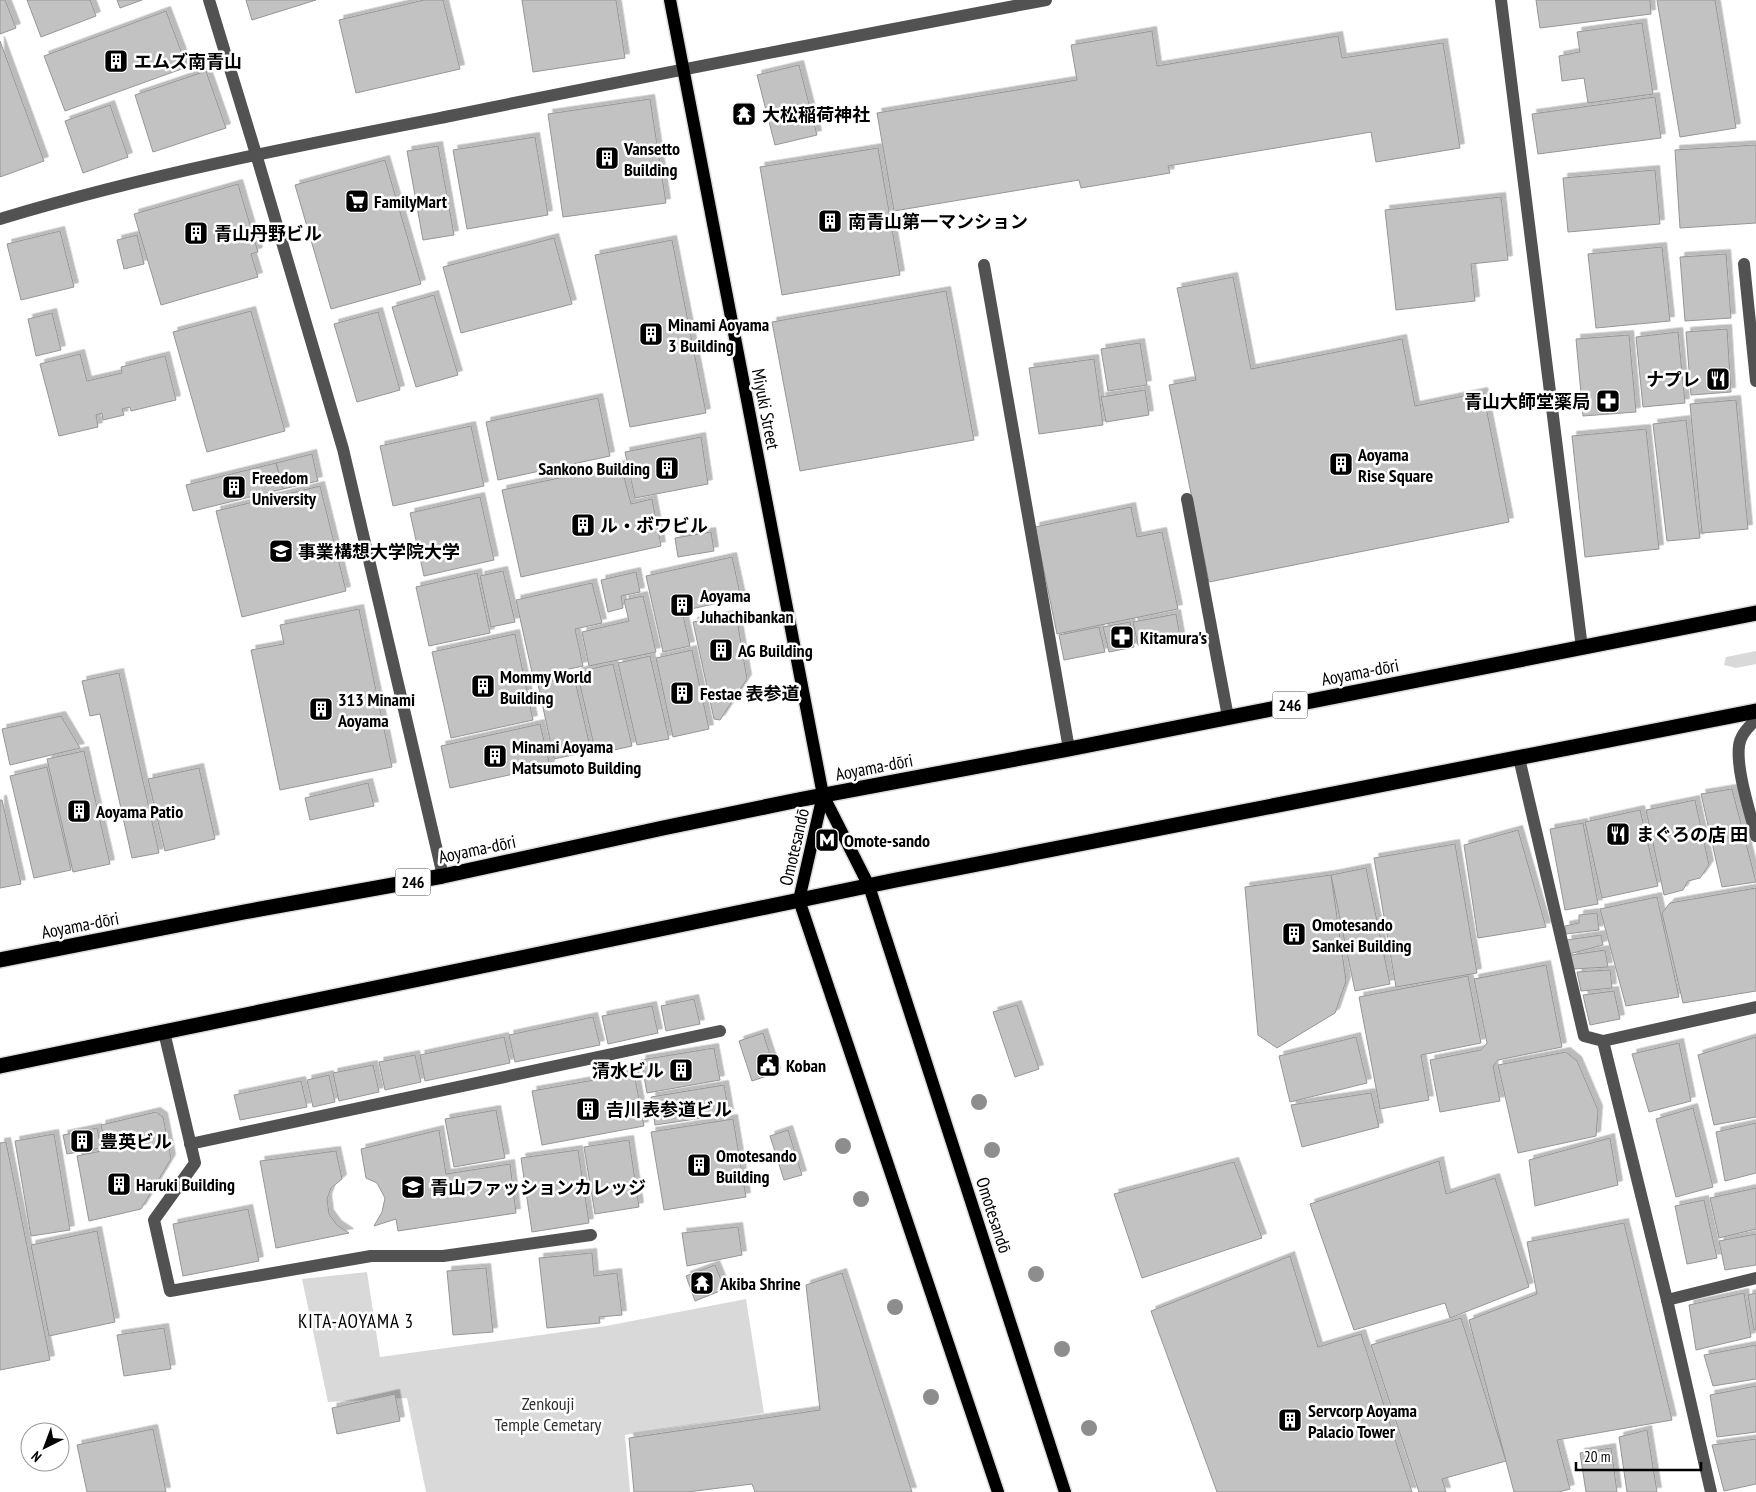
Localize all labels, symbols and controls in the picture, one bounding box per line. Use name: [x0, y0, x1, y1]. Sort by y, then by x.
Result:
building icon: エムズ南青山: [103, 48, 129, 74]
place label: エムズ南青山: [134, 50, 242, 73]
temple icon: 大松稲荷神社: [731, 101, 757, 127]
place label: 大松稲荷神社: [762, 103, 870, 126]
place label: Vansetto Building: [623, 137, 680, 181]
building icon: Vansetto Building: [594, 145, 620, 171]
supermarket icon: FamilyMart: [344, 188, 370, 214]
place label: FamilyMart: [374, 190, 448, 213]
building icon: 南青山第一マンション: [817, 208, 843, 234]
place label: 南青山第一マンション: [848, 210, 1028, 233]
building icon: 青山丹野ビル: [183, 220, 209, 246]
place label: 青山丹野ビル: [214, 222, 322, 245]
place label: Minami Aoyama 3 Building: [668, 313, 769, 357]
building icon: Minami Aoyama 3 Building: [638, 321, 664, 347]
restaurant icon: ナプレ: [1705, 366, 1731, 392]
street label: Miyuki Street: [747, 367, 785, 451]
place label: ナプレ: [1646, 368, 1700, 391]
pharmacy icon: 青山大師堂薬局: [1595, 388, 1621, 414]
place label: 青山大師堂薬局: [1464, 390, 1590, 413]
place label: Aoyama Rise Square: [1357, 443, 1433, 487]
building icon: Aoyama Rise Square: [1328, 451, 1354, 477]
building icon: Sankono Building: [654, 455, 680, 481]
place label: Sankono Building: [538, 457, 650, 480]
place label: Freedom University: [252, 466, 317, 510]
building icon: Freedom University: [221, 474, 247, 500]
building icon: ル・ボワビル: [570, 512, 596, 538]
place label: ル・ボワビル: [600, 514, 708, 537]
school or university icon: 事業構想大学院大学: [268, 538, 294, 564]
place label: 事業構想大学院大学: [298, 540, 460, 563]
place label: Aoyama Juhachibankan: [699, 584, 794, 628]
building icon: Aoyama Juhachibankan: [669, 592, 695, 618]
pharmacy icon: Kitamura's: [1109, 624, 1135, 650]
place label: Kitamura's: [1140, 626, 1207, 649]
building icon: AG Building: [708, 637, 734, 663]
place label: AG Building: [737, 639, 813, 662]
street label: Aoyama-dōri: [1319, 653, 1401, 691]
place label: Mommy World Building: [500, 665, 592, 709]
building icon: Mommy World Building: [470, 673, 496, 699]
building icon: Festae 表参道: [669, 680, 695, 706]
place label: Festae 表参道: [700, 682, 800, 705]
place label: 313 Minami Aoyama: [337, 688, 415, 732]
road number: 246: [1272, 692, 1308, 718]
building icon: 313 Minami Aoyama: [308, 696, 334, 722]
place label: Minami Aoyama Matsumoto Building: [512, 735, 641, 779]
building icon: Minami Aoyama Matsumoto Building: [482, 743, 508, 769]
street label: Aoyama-dōri: [833, 748, 915, 786]
building icon: Aoyama Patio: [66, 798, 92, 824]
place label: Aoyama Patio: [95, 800, 183, 823]
street label: Omotesandō: [774, 806, 814, 888]
restaurant icon: まぐろの店 田: [1605, 821, 1631, 847]
place label: まぐろの店 田: [1636, 823, 1748, 846]
metro station icon: Omote-sando: [814, 827, 840, 853]
place label: Omote-sando: [844, 829, 930, 852]
street label: Aoyama-dōri: [436, 830, 518, 868]
road number: 246: [396, 869, 430, 896]
street label: Aoyama-dōri: [39, 906, 121, 944]
place label: Omotesando Sankei Building: [1312, 913, 1412, 957]
building icon: Omotesando Sankei Building: [1281, 921, 1307, 947]
public building icon: Koban: [755, 1052, 781, 1078]
place label: Koban: [786, 1054, 826, 1077]
building icon: 清水ビル: [668, 1057, 694, 1083]
place label: 清水ビル: [592, 1059, 664, 1082]
building icon: 𠮷川表参道ビル: [575, 1096, 601, 1122]
place label: 𠮷川表参道ビル: [606, 1098, 732, 1121]
building icon: 豊英ビル: [69, 1128, 95, 1154]
place label: 豊英ビル: [100, 1130, 172, 1153]
place label: Omotesando Building: [716, 1144, 797, 1188]
building icon: Omotesando Building: [686, 1152, 712, 1178]
building icon: Haruki Building: [106, 1171, 132, 1197]
place label: Haruki Building: [136, 1173, 235, 1196]
school or university icon: 青山ファッションカレッジ: [400, 1174, 426, 1200]
street label: Omotesandō: [971, 1174, 1017, 1256]
place label: 青山ファッションカレッジ: [430, 1176, 646, 1199]
temple icon: Akiba Shrine: [689, 1270, 715, 1296]
place label: Akiba Shrine: [719, 1272, 801, 1295]
district label: KITA-AOYAMA 3: [298, 1309, 414, 1333]
park label: Zenkouji Temple Cemetary: [495, 1392, 602, 1436]
place label: Servcorp Aoyama Palacio Tower: [1308, 1399, 1417, 1443]
building icon: Servcorp Aoyama Palacio Tower: [1277, 1407, 1303, 1433]
north arrow: [20, 1422, 70, 1472]
scale bar: [1576, 1440, 1701, 1472]
text: N: [27, 1447, 45, 1466]
text: 20 m: [1584, 1447, 1610, 1466]

